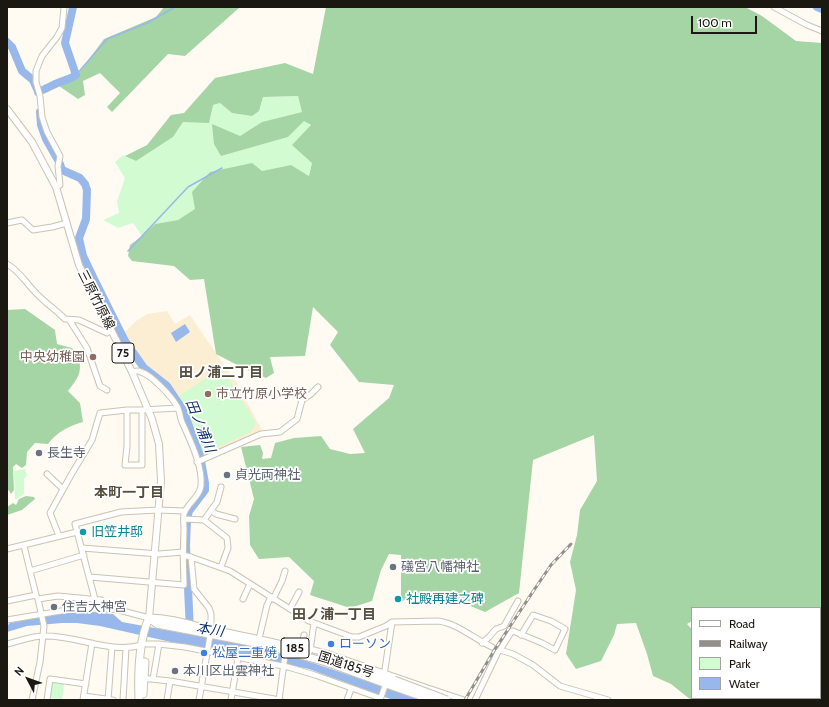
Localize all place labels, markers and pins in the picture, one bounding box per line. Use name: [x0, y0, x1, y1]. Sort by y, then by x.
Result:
place label: 中央幼稚園: [20, 349, 85, 365]
marker: 中央幼稚園: [88, 352, 98, 362]
place label: 市立竹原小学校: [216, 386, 307, 402]
marker: 市立竹原小学校: [203, 389, 213, 399]
place label: 長生寺: [47, 445, 86, 461]
marker: 長生寺: [34, 448, 44, 458]
place label: 貞光両神社: [235, 467, 300, 483]
marker: 貞光両神社: [222, 470, 232, 480]
place label: 旧笠井邸: [91, 524, 143, 540]
marker: 旧笠井邸: [78, 527, 88, 537]
place label: 礒宮八幡神社: [401, 559, 479, 575]
marker: 礒宮八幡神社: [388, 562, 398, 572]
place label: 社殿再建之碑: [406, 591, 484, 607]
marker: 社殿再建之碑: [393, 594, 403, 604]
place label: 住吉大神宮: [62, 599, 127, 615]
marker: 住吉大神宮: [49, 602, 59, 612]
place label: ローソン: [339, 636, 391, 652]
marker: ローソン: [326, 639, 336, 649]
place label: 松屋二重焼: [212, 645, 277, 661]
marker: 松屋二重焼: [199, 648, 209, 658]
place label: 本川区出雲神社: [183, 663, 274, 679]
marker: 本川区出雲神社: [170, 666, 180, 676]

